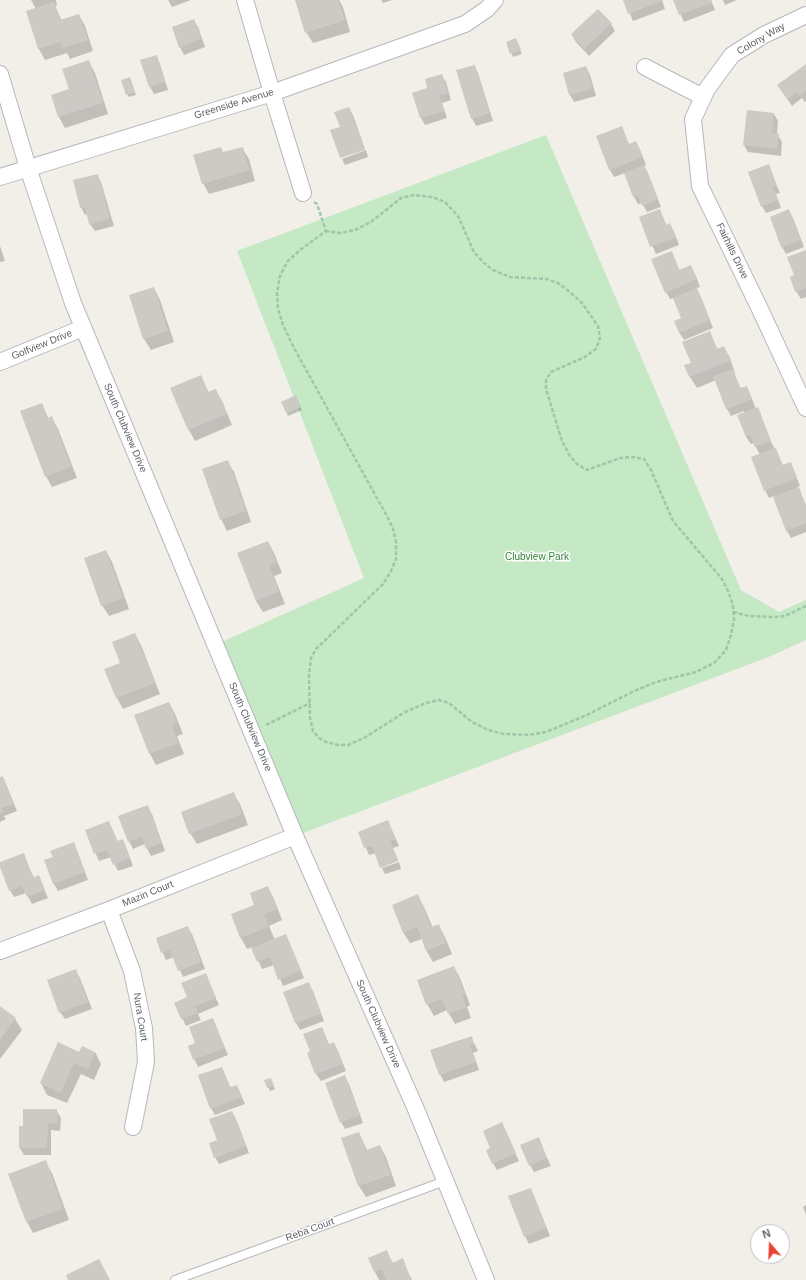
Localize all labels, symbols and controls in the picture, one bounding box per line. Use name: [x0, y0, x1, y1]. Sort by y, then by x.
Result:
street label: Colony Way: [735, 20, 787, 58]
street label: Greenside Avenue: [193, 86, 275, 122]
street label: Fairhills Drive: [713, 221, 751, 281]
street label: Golfview Drive: [10, 327, 74, 363]
street label: South Clubview Drive: [101, 382, 149, 474]
park label: Clubview Park: [505, 551, 569, 563]
street label: South Clubview Drive: [226, 681, 274, 773]
street label: Mazin Court: [121, 878, 175, 910]
street label: South Clubview Drive: [353, 978, 403, 1070]
street label: Nura Court: [130, 992, 150, 1042]
street label: Reba Court: [284, 1216, 336, 1244]
north arrow: [750, 1224, 790, 1264]
text: N: [761, 1227, 772, 1241]

